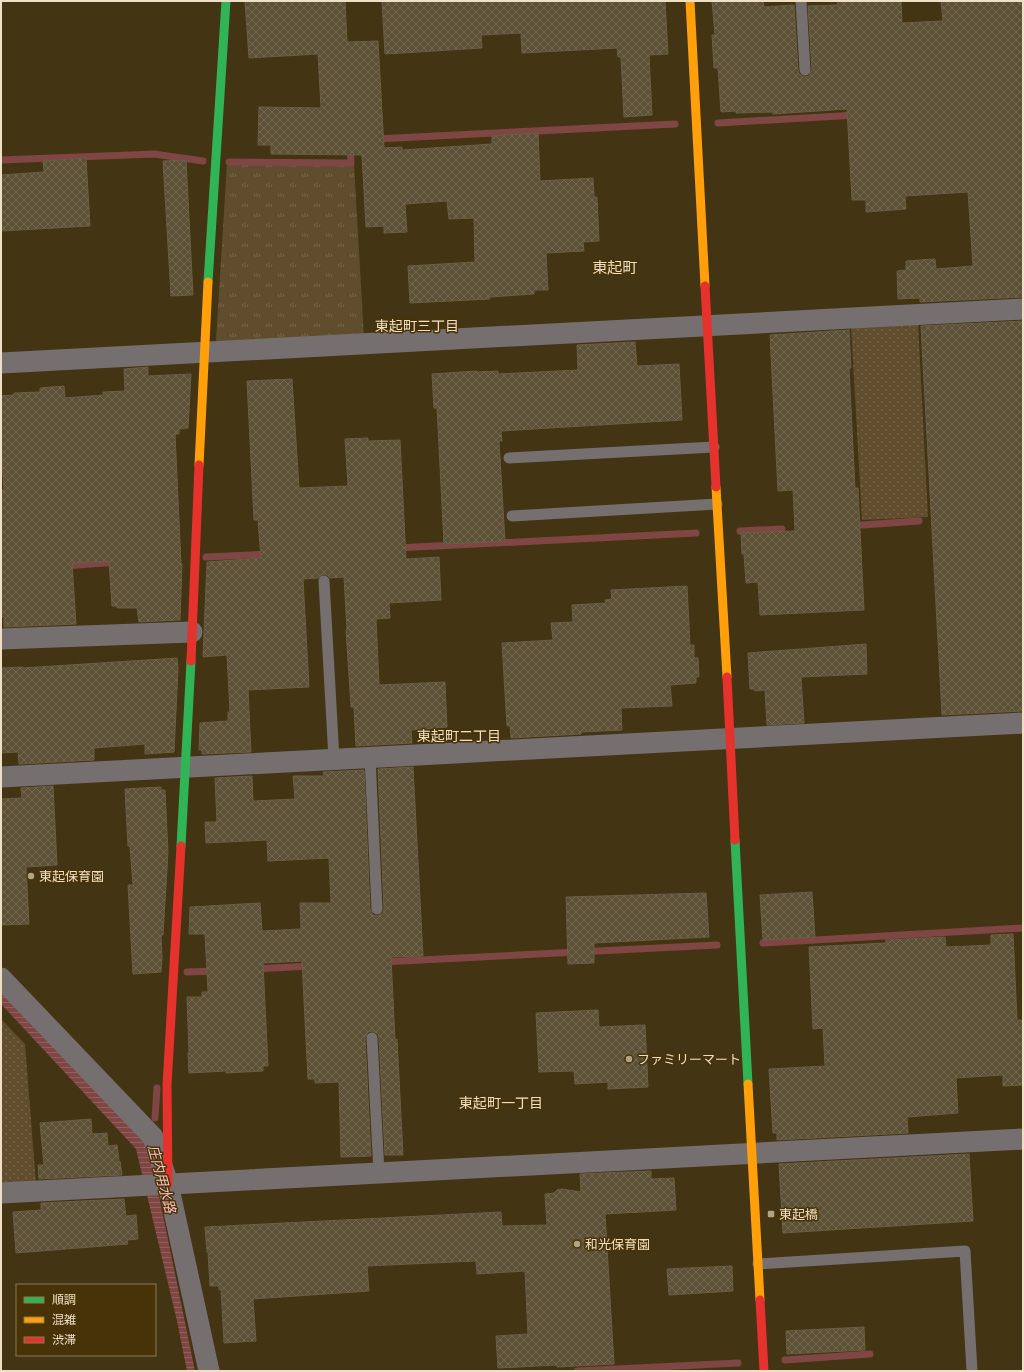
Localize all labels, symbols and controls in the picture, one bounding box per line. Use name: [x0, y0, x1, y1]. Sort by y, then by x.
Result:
district label: 東起町: [592, 259, 638, 276]
district label: 東起町三丁目: [375, 318, 459, 334]
district label: 東起町二丁目: [417, 728, 501, 744]
place label: 東起保育園: [39, 869, 104, 884]
marker: 東起保育園: [26, 871, 36, 881]
place label: ファミリーマート: [637, 1052, 741, 1067]
marker: ファミリーマート: [624, 1054, 634, 1064]
district label: 東起町一丁目: [459, 1095, 543, 1111]
water label: 庄内用水路: [145, 1143, 179, 1216]
place label: 東起橋: [779, 1207, 818, 1222]
marker: 東起橋: [766, 1209, 776, 1219]
place label: 和光保育園: [585, 1237, 650, 1252]
marker: 和光保育園: [572, 1239, 582, 1249]
legend: [16, 1284, 156, 1356]
text: 順調: [52, 1293, 76, 1307]
text: 混雑: [52, 1313, 76, 1327]
text: 渋滞: [52, 1333, 76, 1347]

